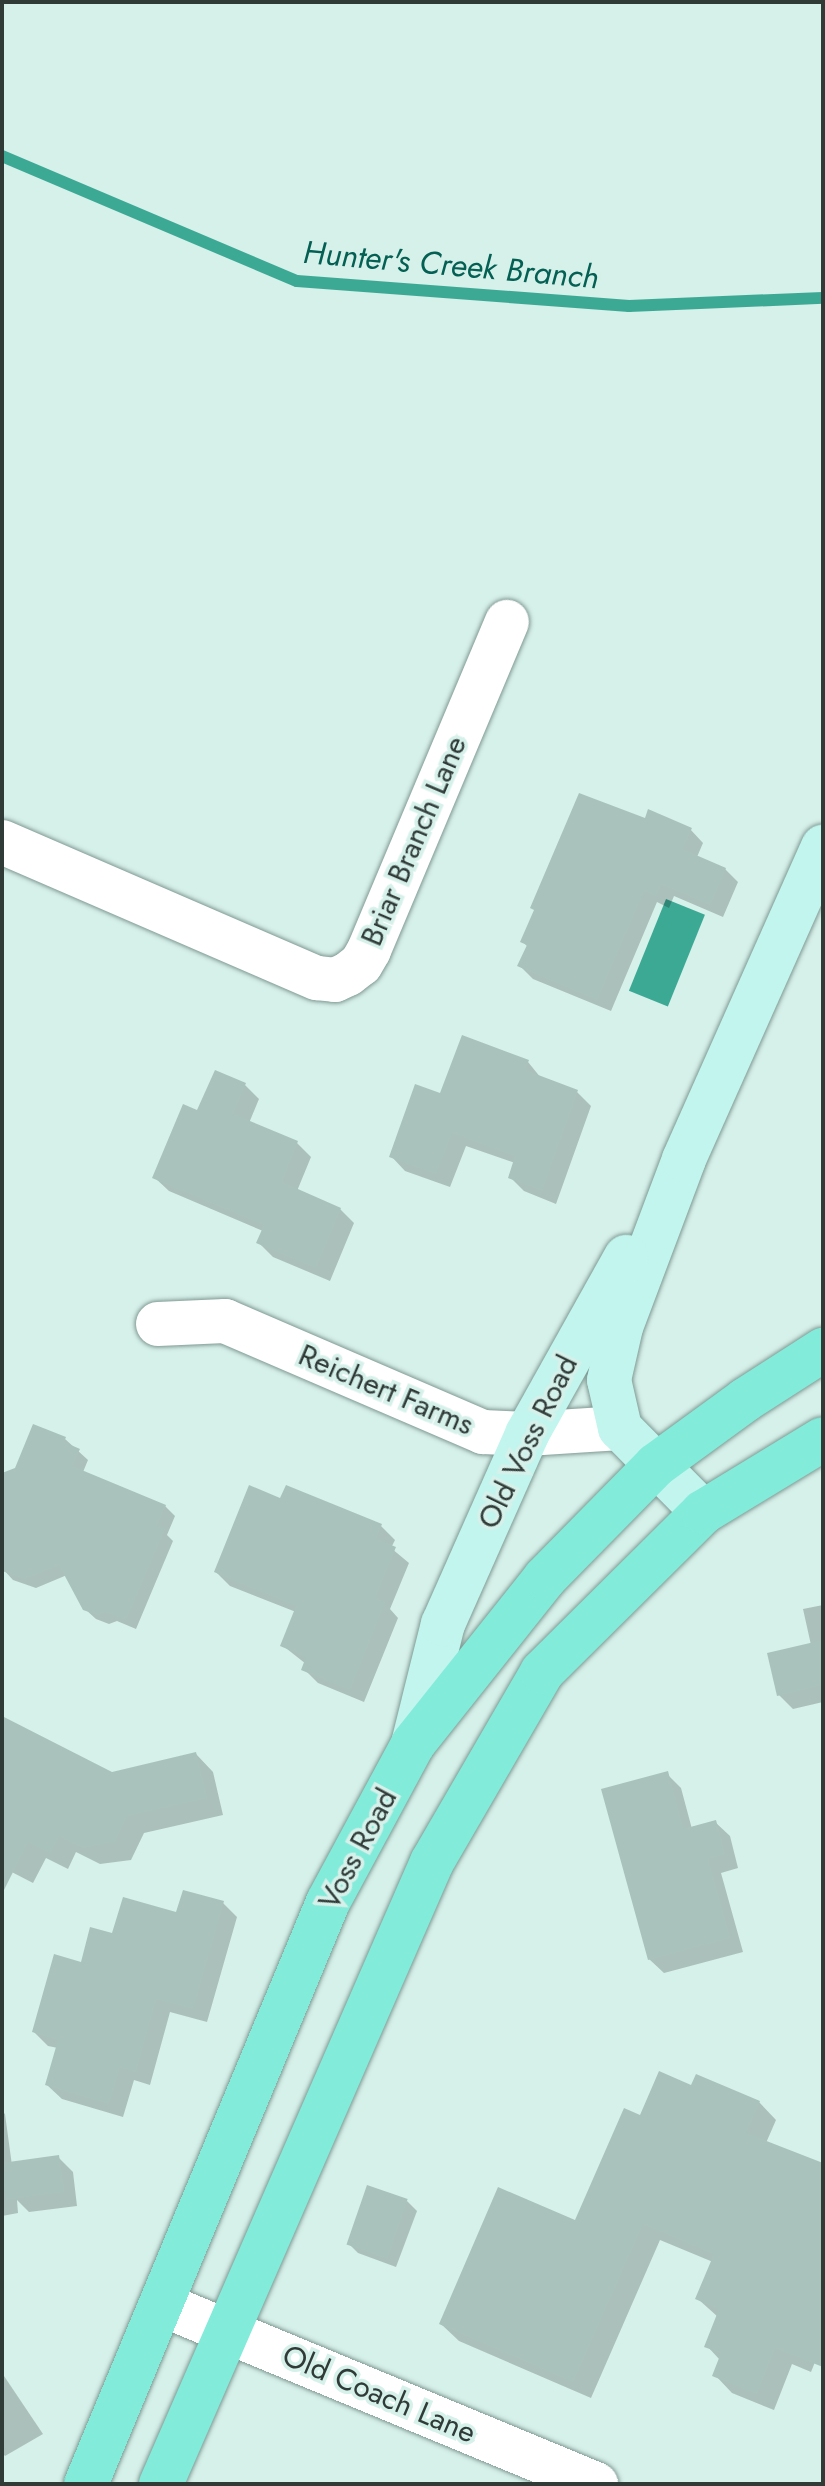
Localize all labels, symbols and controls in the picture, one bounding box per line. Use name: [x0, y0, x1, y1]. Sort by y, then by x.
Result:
water label: Hunter's Creek Branch: [302, 233, 600, 297]
street label: Briar Branch Lane: [354, 731, 474, 951]
street label: Reichert Farms: [293, 1337, 479, 1443]
street label: Old Voss Road: [471, 1349, 585, 1535]
street label: Voss Road: [311, 1782, 405, 1916]
street label: Old Coach Lane: [277, 2337, 481, 2451]

